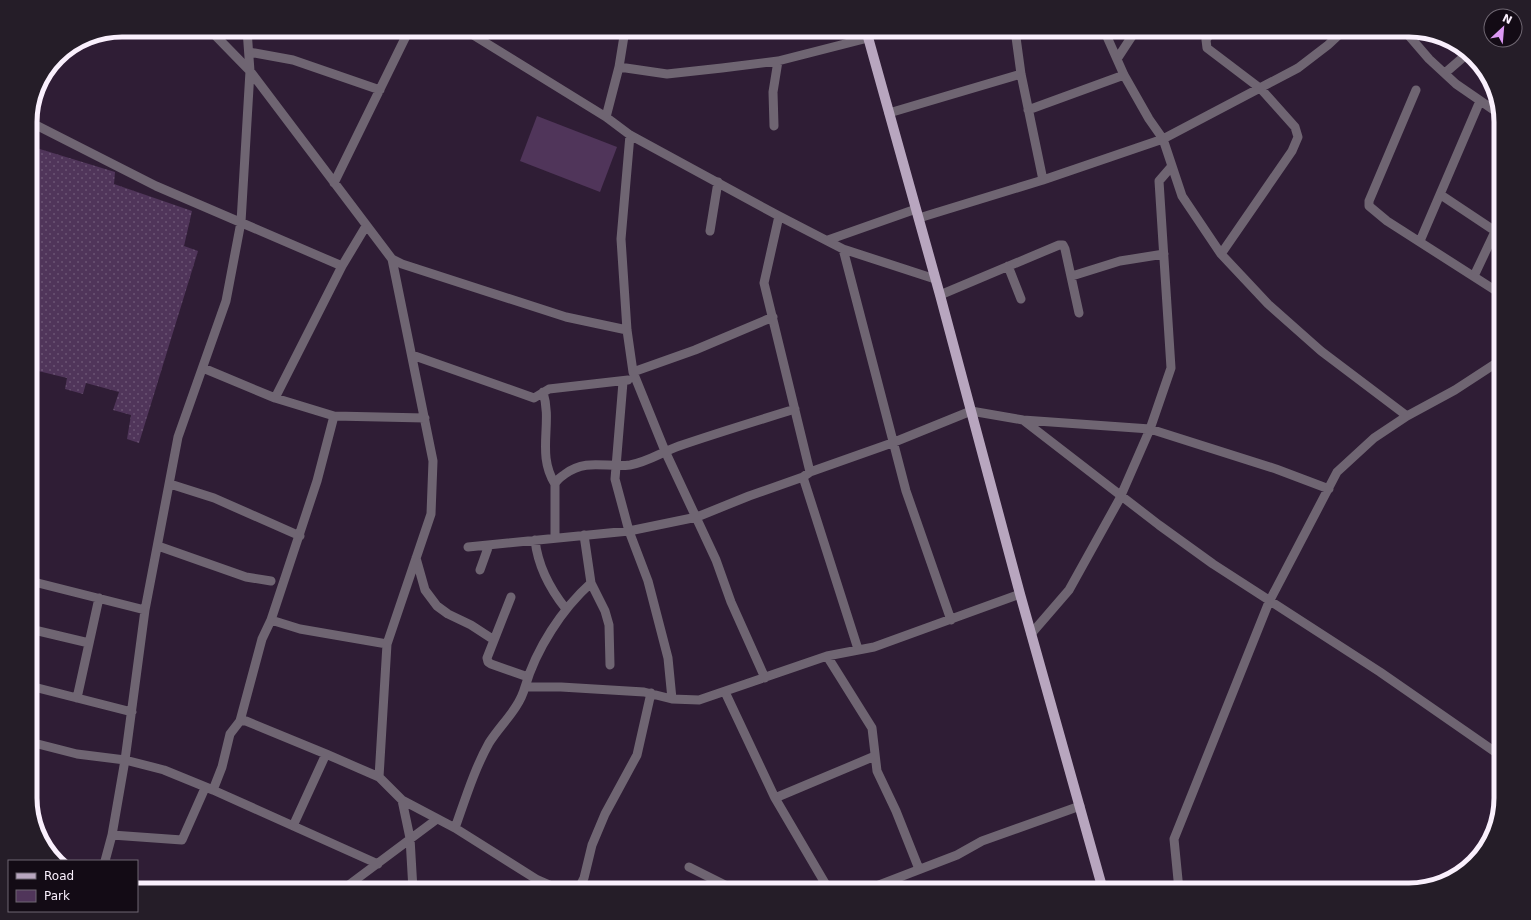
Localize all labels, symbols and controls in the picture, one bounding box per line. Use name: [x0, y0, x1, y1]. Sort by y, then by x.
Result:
north arrow: [1483, 8, 1523, 48]
text: N: [1500, 12, 1514, 27]
legend: [8, 860, 138, 912]
text: Road: [44, 869, 74, 883]
text: Park: [44, 889, 70, 903]

